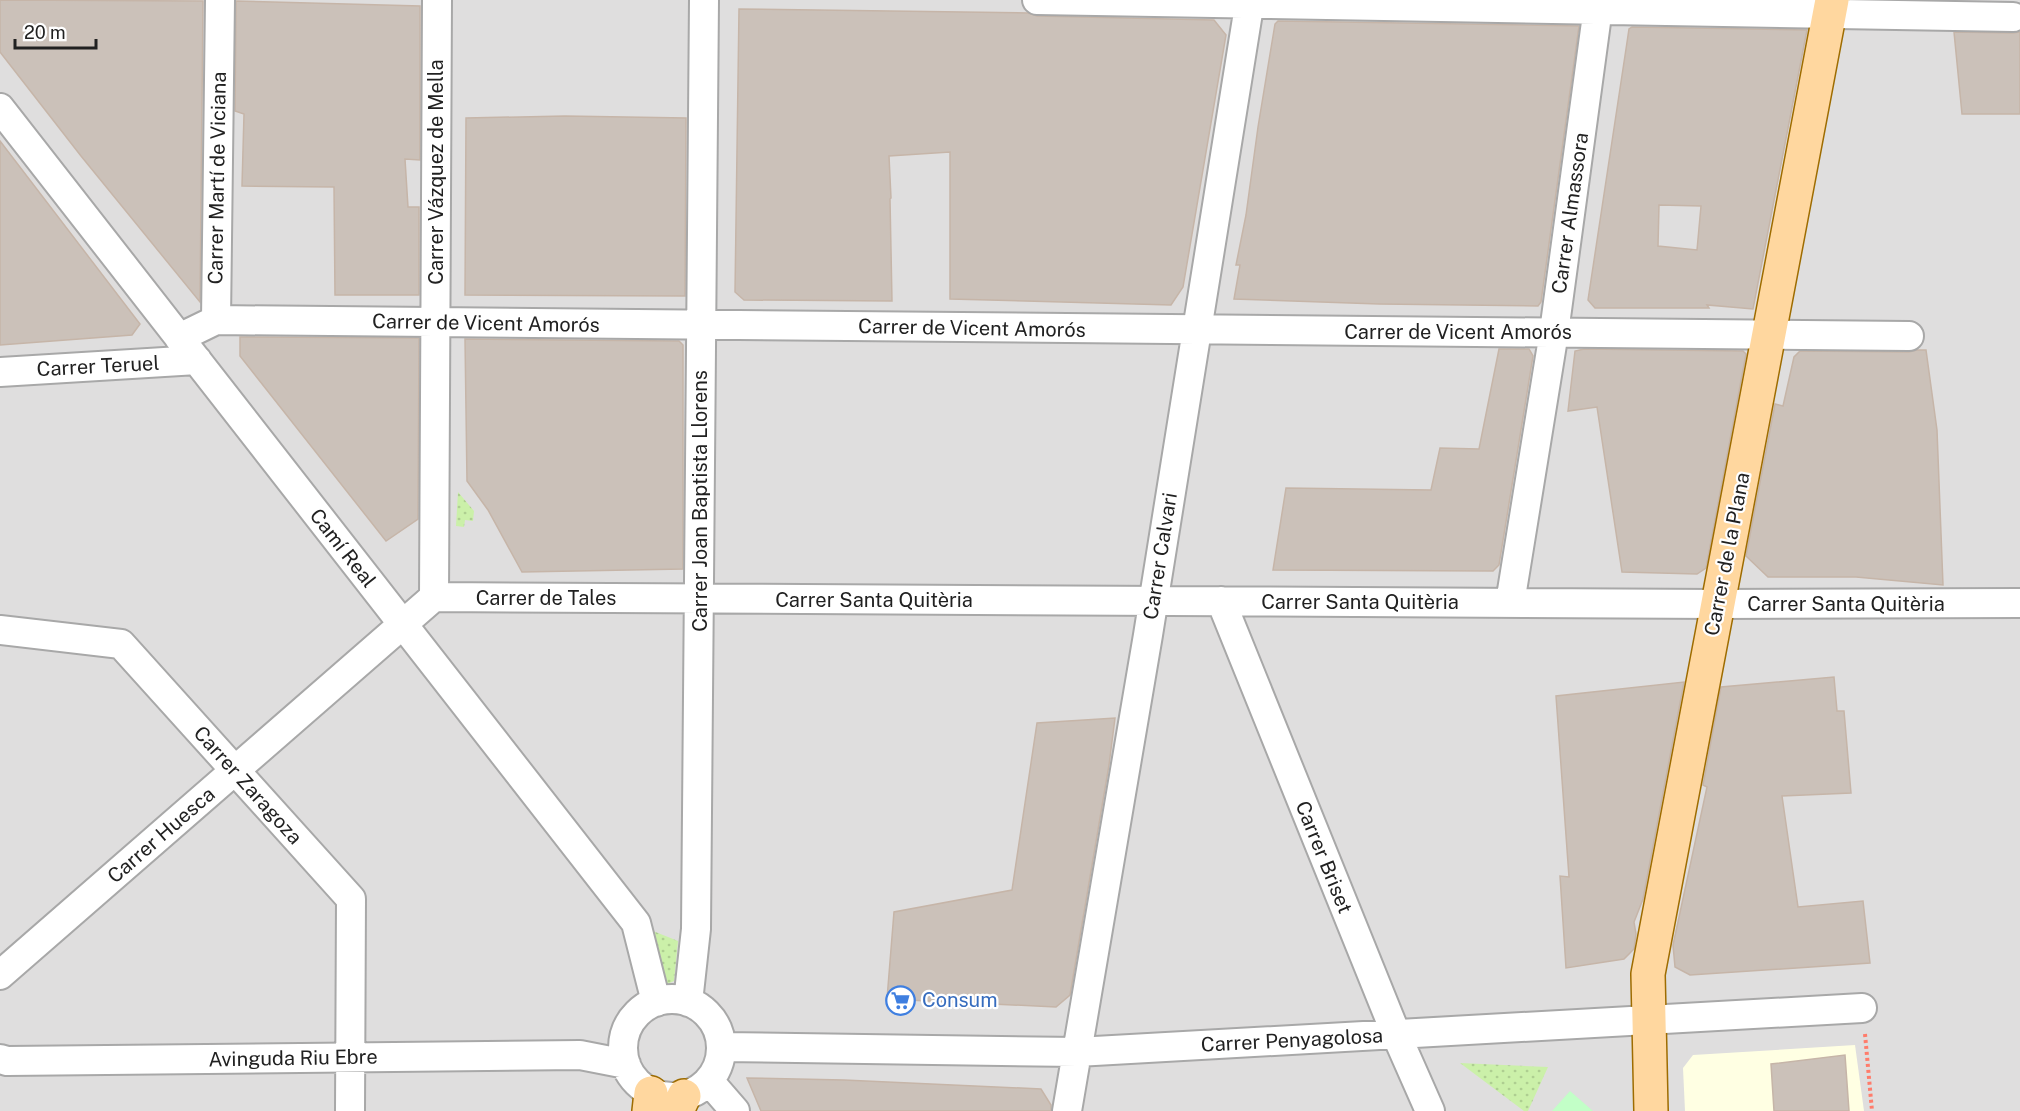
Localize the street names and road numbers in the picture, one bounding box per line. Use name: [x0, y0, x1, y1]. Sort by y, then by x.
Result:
street label: Carrer Vázquez de Mella: [424, 59, 448, 285]
street label: Carrer Martí de Viciana: [203, 71, 231, 285]
street label: Carrer Almassora: [1547, 131, 1593, 295]
street label: Carrer de Vicent Amorós: [372, 309, 600, 337]
street label: Carrer de Vicent Amorós: [858, 314, 1086, 342]
street label: Carrer de Vicent Amorós: [1344, 320, 1572, 344]
street label: Carrer Teruel: [36, 351, 160, 381]
street label: Carrer Joan Baptista Llorens: [688, 370, 712, 632]
street label: Carrer de la Plana: [1699, 470, 1755, 638]
street label: Carrer Calvari: [1138, 491, 1182, 621]
street label: Camí Real: [305, 504, 381, 592]
street label: Carrer de Tales: [476, 586, 616, 610]
street label: Carrer Santa Quitèria: [775, 588, 973, 612]
street label: Carrer Santa Quitèria: [1261, 590, 1459, 614]
street label: Carrer Santa Quitèria: [1747, 592, 1945, 616]
street label: Carrer Zaragoza: [189, 721, 307, 849]
street label: Carrer Huesca: [102, 782, 220, 888]
street label: Carrer Briset: [1291, 797, 1357, 917]
street label: Carrer Penyagolosa: [1200, 1023, 1384, 1057]
street label: Avinguda Riu Ebre: [208, 1045, 378, 1071]

